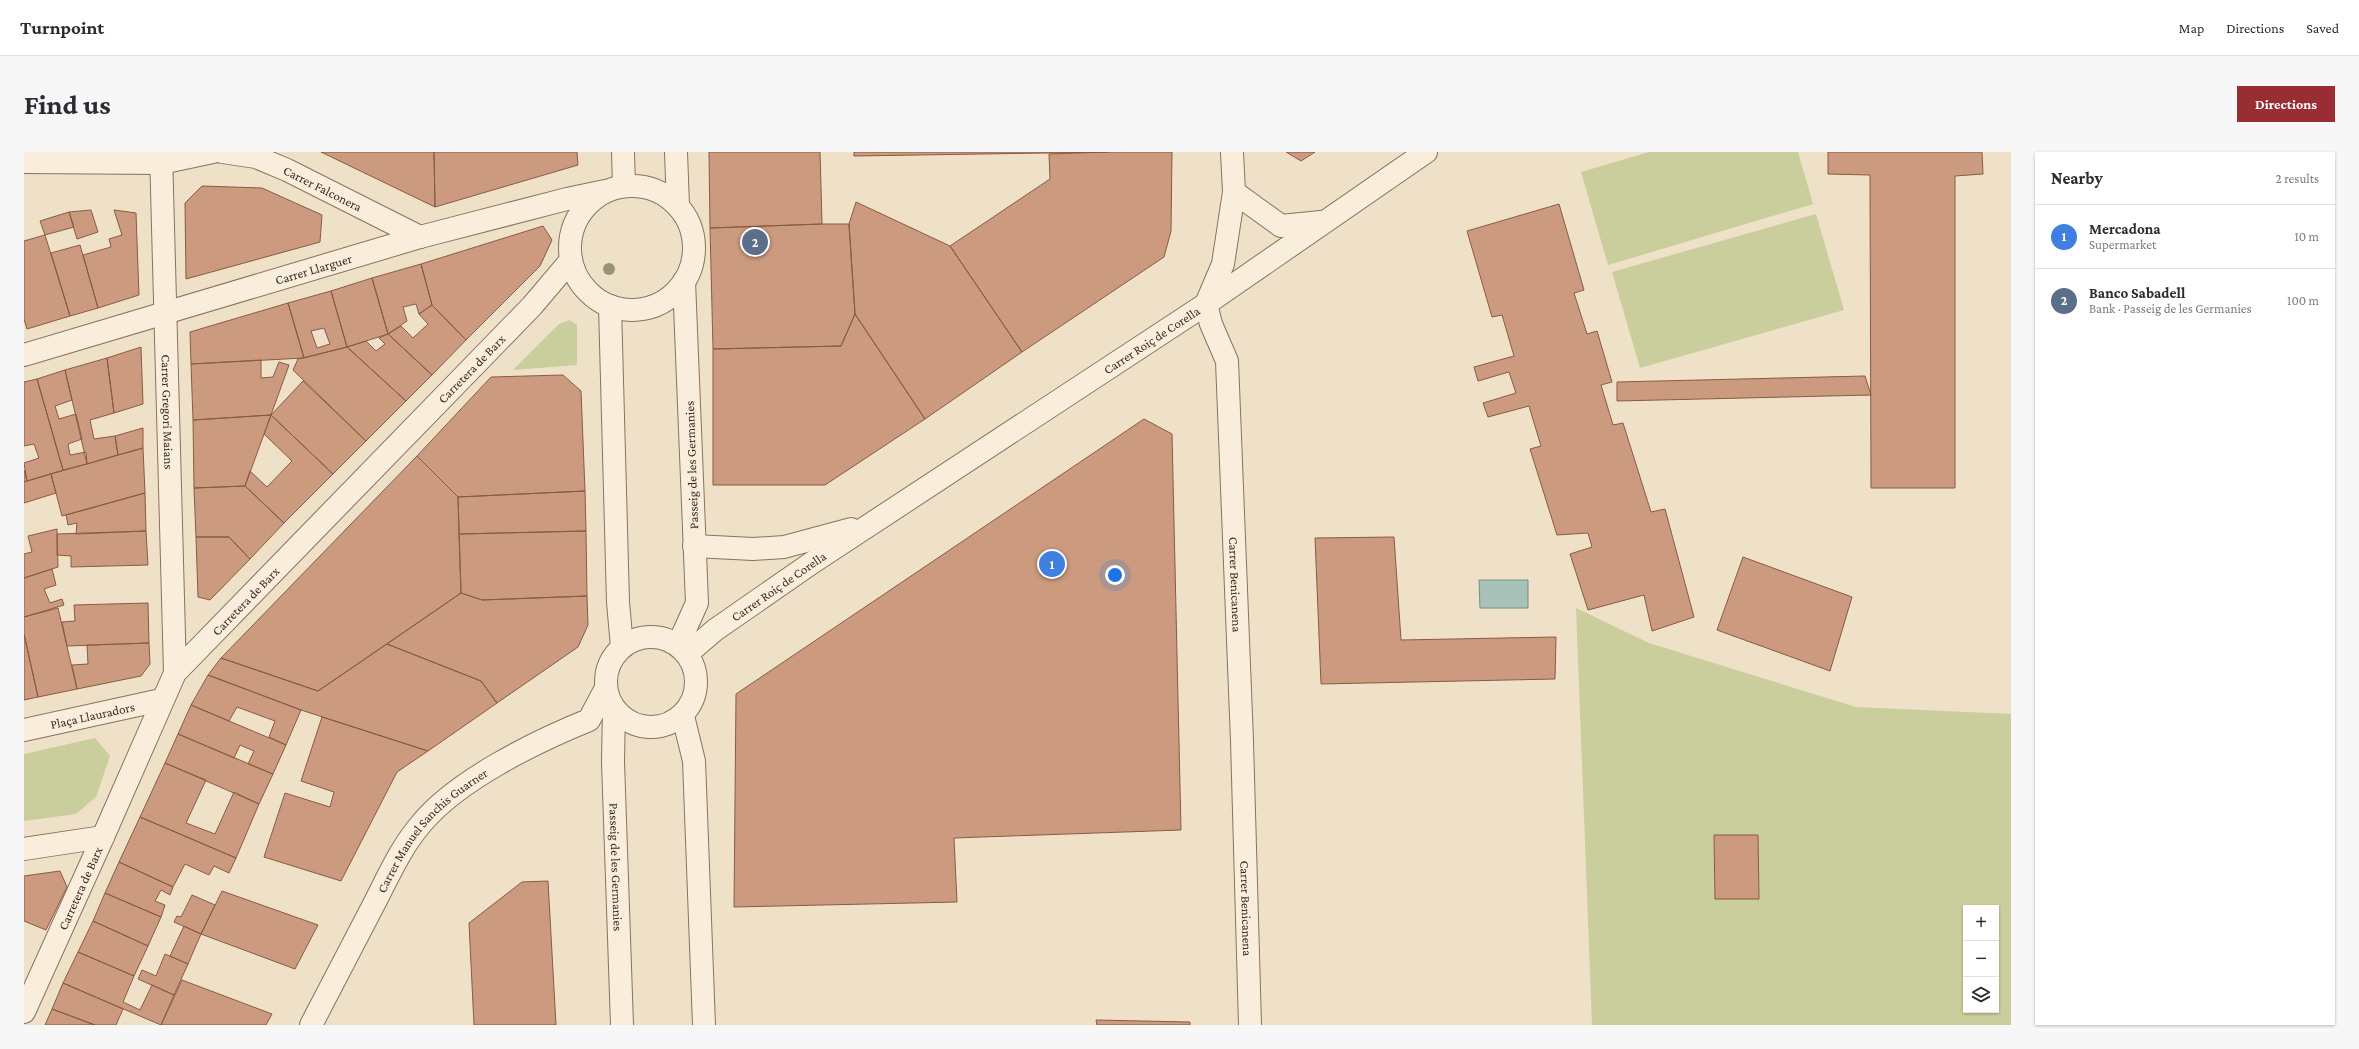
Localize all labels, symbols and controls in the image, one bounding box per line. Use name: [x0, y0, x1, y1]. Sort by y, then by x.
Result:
text: Turnpoint: [20, 17, 104, 38]
text: Map: [2179, 20, 2204, 36]
text: Directions: [2226, 20, 2284, 36]
text: Saved: [2306, 20, 2339, 36]
button: Directions: [2237, 86, 2335, 122]
text: Find us: [24, 89, 111, 120]
street label: Carrer Falconera: [281, 162, 364, 214]
text: Nearby: [2051, 169, 2103, 188]
text: 2 results: [2276, 171, 2319, 186]
text: Mercadona: [2089, 221, 2161, 237]
pin: 2: [742, 227, 768, 257]
text: 1: [2062, 229, 2066, 244]
text: 10 m: [2294, 229, 2319, 244]
text: Supermarket: [2089, 237, 2156, 252]
street label: Carrer Llarguer: [273, 251, 354, 288]
text: Banco Sabadell: [2089, 285, 2185, 301]
text: 2: [2061, 293, 2067, 308]
text: 100 m: [2287, 293, 2319, 308]
text: Bank · Passeig de les Germanies: [2089, 301, 2252, 316]
street label: Carrer Roiç de Corella: [1101, 303, 1203, 377]
street label: Carretera de Barx: [435, 331, 508, 406]
street label: Carrer Gregori Maians: [158, 354, 177, 470]
street label: Passeig de les Germanies: [682, 401, 701, 529]
street label: Carrer Benicanena: [1226, 536, 1245, 633]
street label: Carrer Roiç de Corella: [728, 549, 829, 625]
pin: 1: [1039, 549, 1065, 579]
street label: Carretera de Barx: [209, 564, 282, 638]
your location: [1105, 565, 1125, 585]
street label: Plaça Llauradors: [49, 699, 136, 732]
street label: Carrer Manuel Sanchis Guarner: [374, 765, 491, 895]
street label: Passeig de les Germanies: [606, 803, 626, 931]
street label: Carretera de Barx: [55, 844, 106, 932]
street label: Carrer Benicanena: [1237, 860, 1255, 956]
map controls: [1963, 905, 1999, 1013]
button: +: [1963, 905, 1999, 941]
button: −: [1963, 941, 1999, 977]
button: layers: [1963, 977, 1999, 1013]

